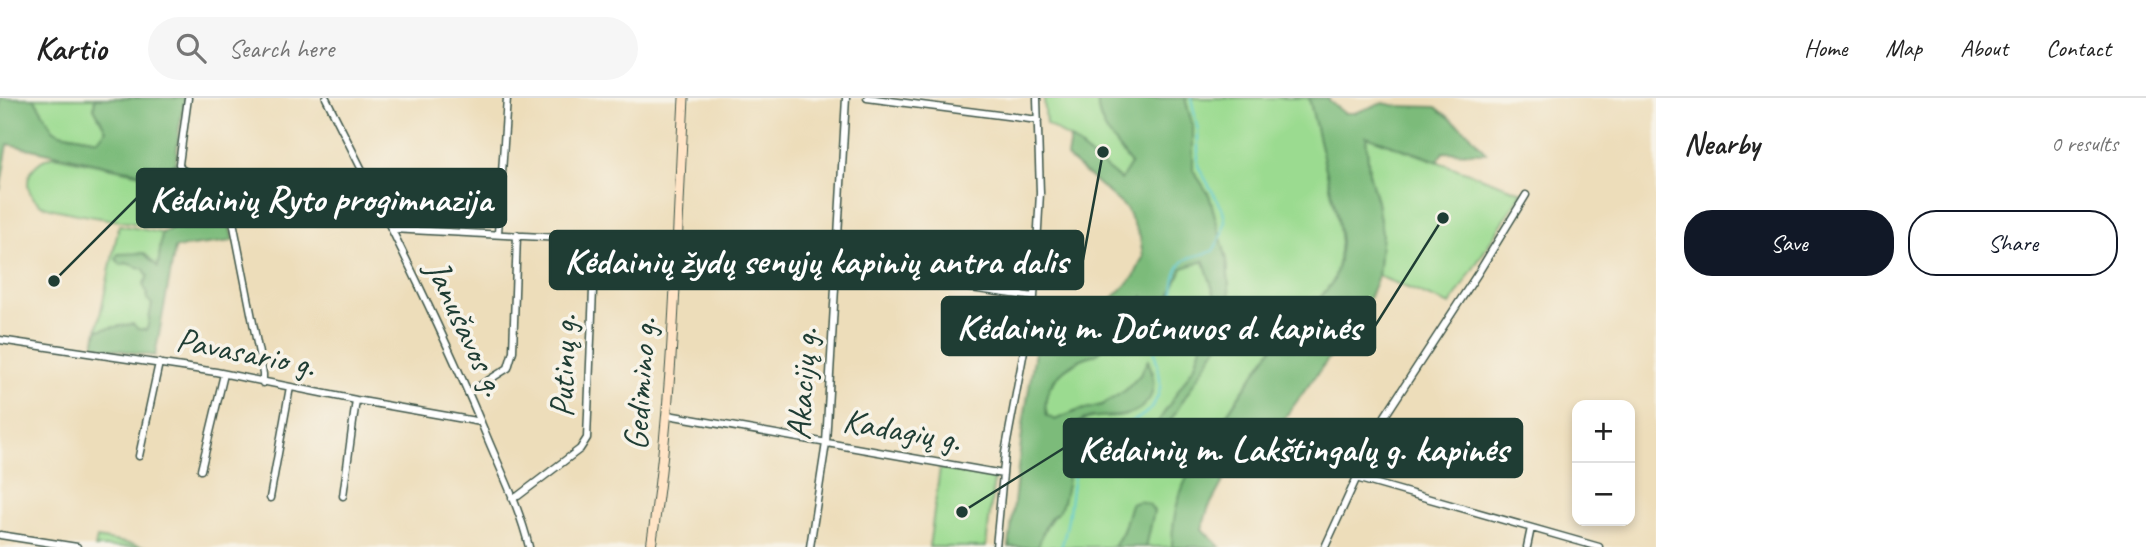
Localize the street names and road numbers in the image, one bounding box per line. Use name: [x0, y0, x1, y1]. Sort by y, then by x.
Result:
street label: Janušavos g.: [414, 251, 517, 403]
street label: Putinų g.: [539, 314, 587, 418]
street label: Pavasario g.: [173, 316, 319, 388]
street label: Gedimino g.: [613, 316, 667, 452]
street label: Akacijų g.: [776, 326, 828, 442]
street label: Kadagių g.: [840, 398, 964, 462]

